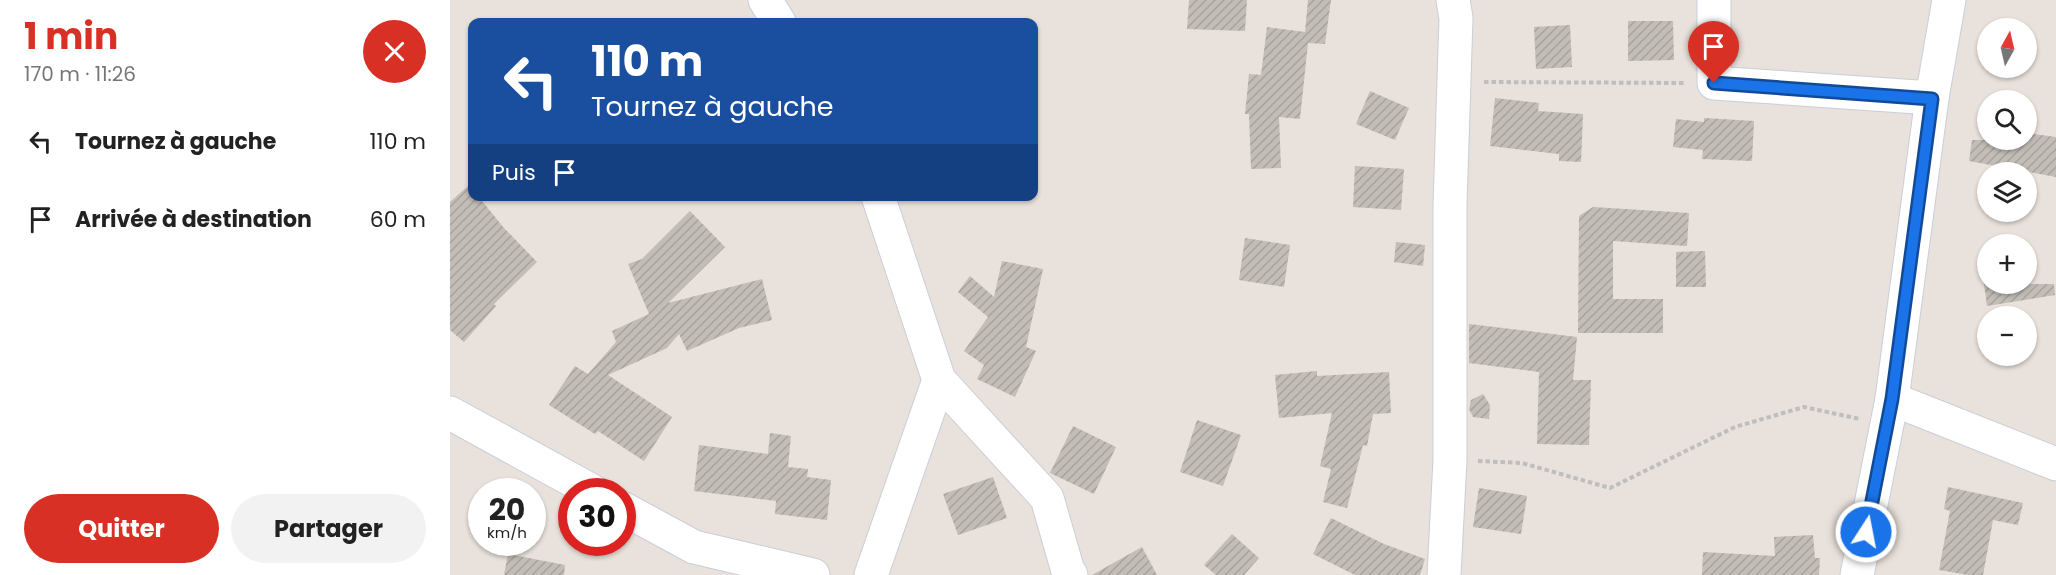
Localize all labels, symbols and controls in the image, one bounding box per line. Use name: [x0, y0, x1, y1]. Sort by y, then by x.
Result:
text: 1 min: [24, 11, 118, 62]
north arrow: [1977, 18, 2037, 78]
map controls: [1977, 18, 2037, 366]
button: close: [363, 20, 426, 83]
pin: [1688, 21, 1739, 83]
icon: arrive: [1697, 30, 1730, 63]
text: 110 m: [591, 32, 703, 91]
icon: left: [492, 42, 570, 120]
text: 170 m · 11:26: [24, 60, 136, 88]
text: Tournez à gauche: [591, 88, 833, 125]
button: search: [1977, 90, 2037, 150]
icon: left: [24, 125, 57, 158]
text: Tournez à gauche: [75, 126, 276, 157]
text: 110 m: [370, 126, 426, 157]
icon: arrive: [548, 156, 581, 189]
text: Puis: [492, 157, 536, 188]
button: layers: [1977, 162, 2037, 222]
icon: arrive: [24, 203, 57, 236]
text: Arrivée à destination: [75, 204, 312, 235]
text: 60 m: [370, 204, 426, 235]
button: +: [1977, 234, 2037, 294]
button: −: [1977, 306, 2037, 366]
speed limit sign: 30: [558, 478, 636, 556]
text: 20: [489, 488, 525, 531]
button: Quitter: [24, 494, 219, 563]
button: Partager: [231, 494, 426, 563]
position arrow: [1834, 500, 1898, 564]
text: km/h: [487, 522, 527, 543]

